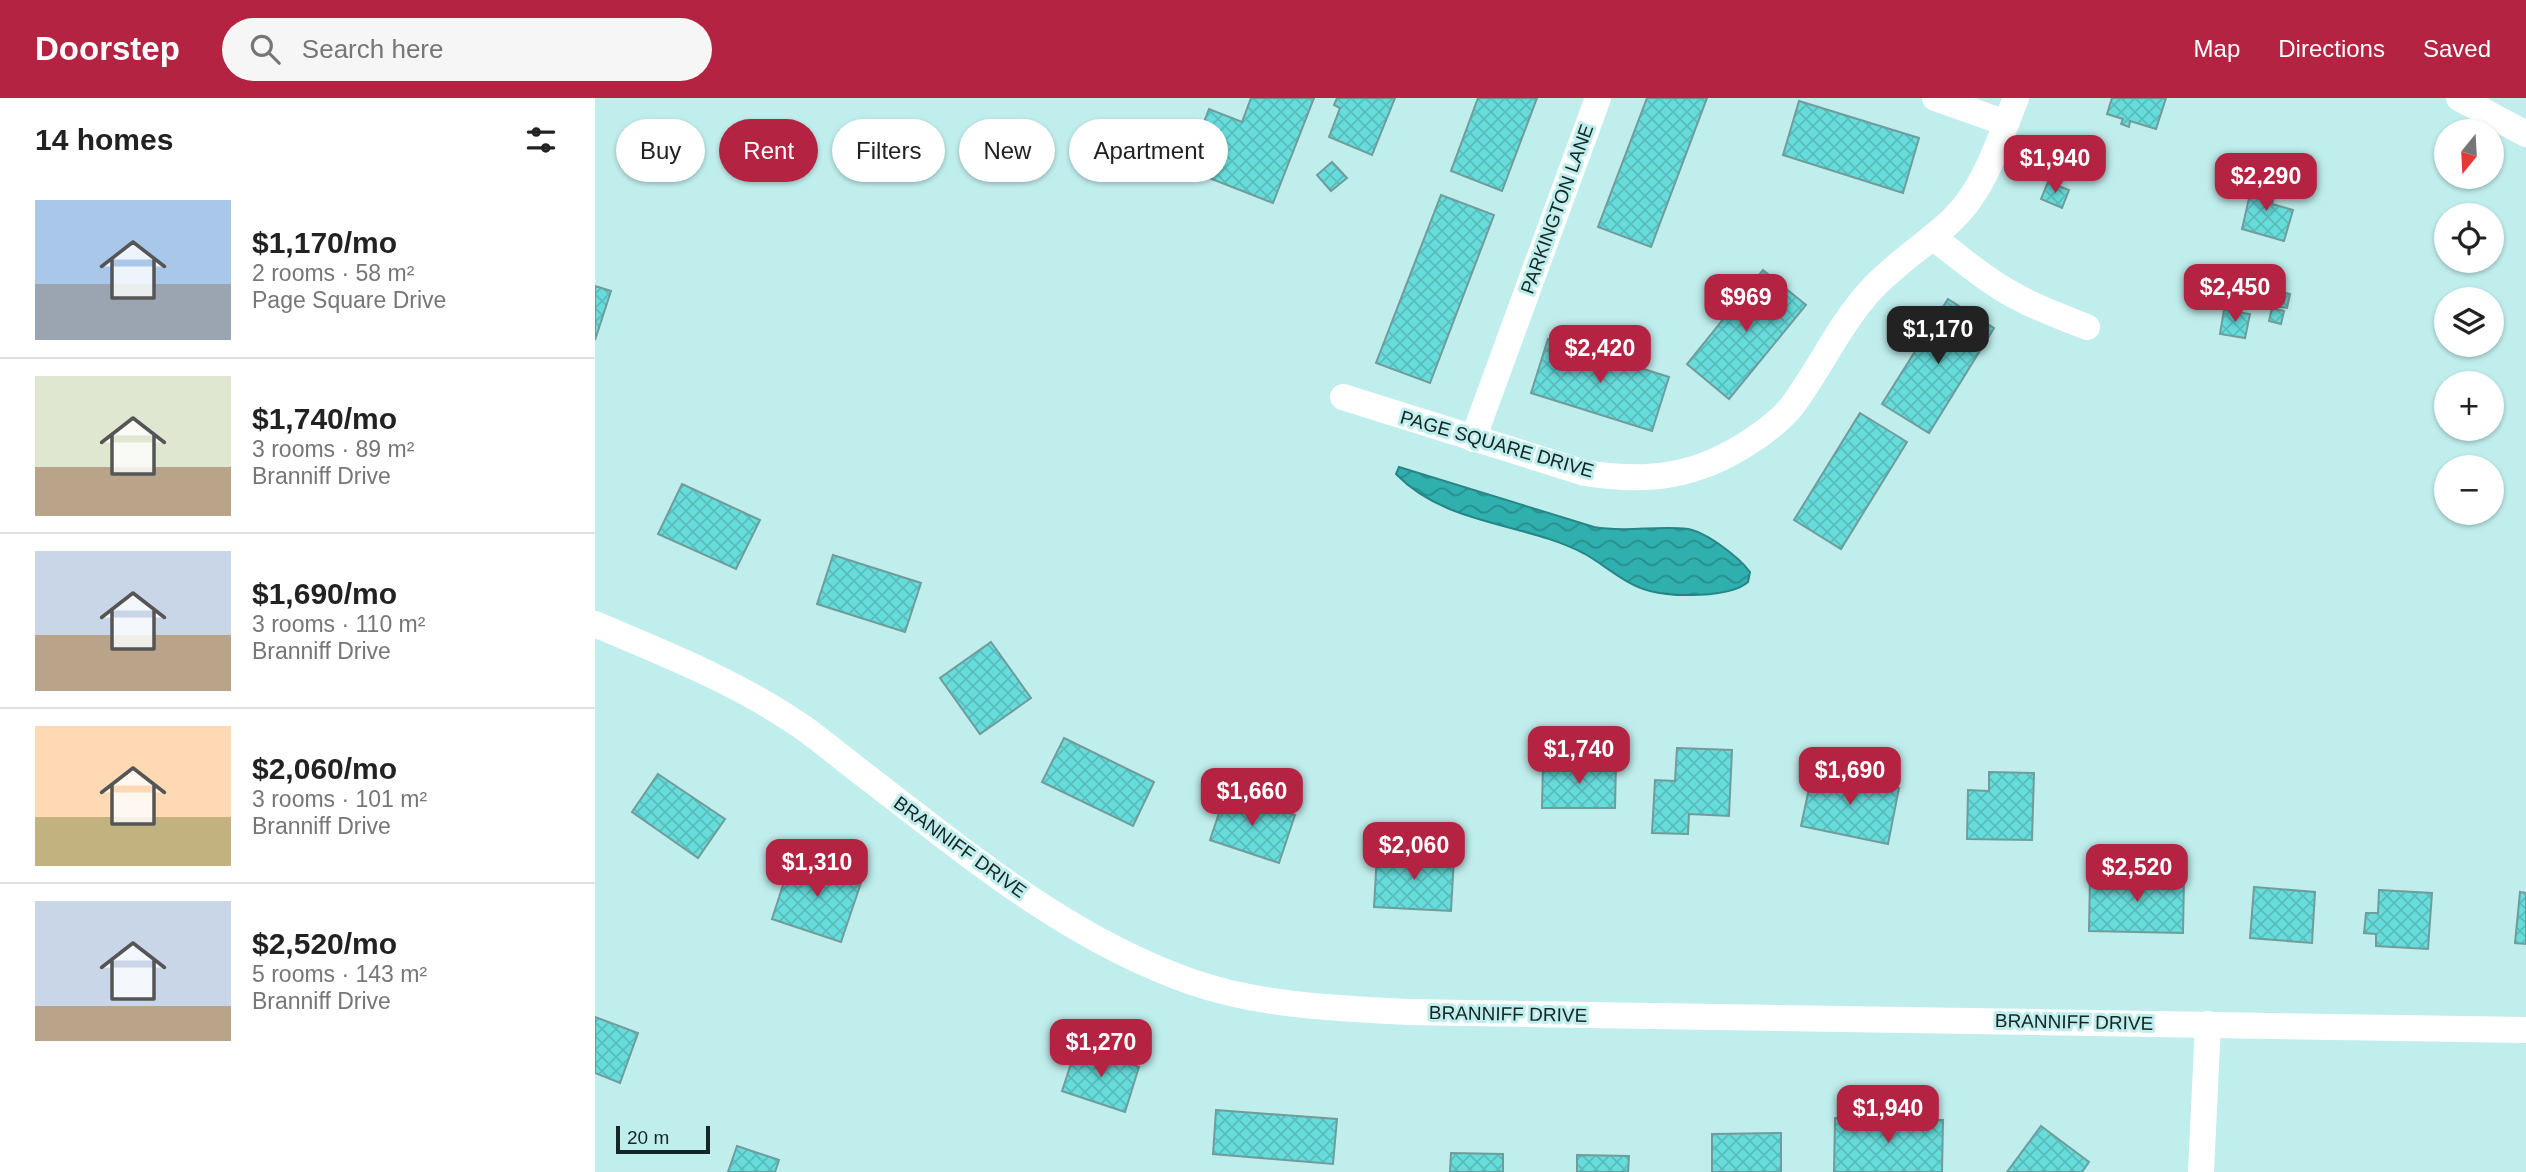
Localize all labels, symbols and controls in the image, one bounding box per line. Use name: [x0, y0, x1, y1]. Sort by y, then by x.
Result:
search box: [222, 18, 712, 81]
text: Doorstep: [35, 30, 180, 67]
icon: search: [246, 30, 284, 68]
text: Search here: [302, 34, 444, 64]
text: Map: [2194, 35, 2240, 62]
text: Directions: [2278, 35, 2385, 62]
text: Saved: [2423, 35, 2491, 62]
chip: Buy: [616, 119, 705, 182]
chip: Rent: [719, 119, 818, 182]
chip: Filters: [832, 119, 945, 182]
chip: New: [959, 119, 1055, 182]
chip: Apartment: [1069, 119, 1228, 182]
north arrow: [2434, 119, 2504, 189]
map controls: [2434, 119, 2504, 525]
icon: filters: [522, 121, 560, 159]
street label: PARKINGTON LANE: [1517, 121, 1597, 297]
text: 14 homes: [35, 123, 173, 156]
pin: $1,940: [1998, 136, 2112, 195]
text: $1,940: [2020, 145, 2090, 171]
pin: $2,290: [2209, 153, 2323, 213]
text: $2,290: [2231, 163, 2301, 189]
button: locate: [2434, 203, 2504, 273]
text: $1,170/mo: [252, 226, 397, 259]
icon: home: [91, 228, 175, 312]
text: 2 rooms · 58 m²: [252, 260, 414, 286]
pin: $2,450: [2178, 264, 2292, 324]
pin: $969: [1705, 274, 1787, 334]
text: $2,450: [2200, 274, 2270, 300]
text: $969: [1720, 284, 1772, 310]
text: Page Square Drive: [252, 287, 446, 313]
button: layers: [2434, 287, 2504, 357]
pin: $1,170: [1881, 306, 1995, 366]
text: $1,170: [1903, 316, 1973, 342]
pin: $2,420: [1543, 326, 1657, 385]
text: $2,420: [1565, 335, 1635, 361]
button: +: [2434, 371, 2504, 441]
text: $1,740/mo: [252, 402, 397, 435]
icon: home: [91, 404, 175, 488]
street label: PAGE SQUARE DRIVE: [1398, 406, 1596, 482]
text: 3 rooms · 89 m²: [252, 436, 414, 462]
button: −: [2434, 455, 2504, 525]
text: Branniff Drive: [252, 463, 391, 489]
text: $1,690/mo: [252, 577, 397, 610]
icon: home: [91, 579, 175, 663]
text: 3 rooms · 110 m²: [252, 611, 425, 637]
text: Branniff Drive: [252, 638, 391, 664]
pin: $1,740: [1522, 726, 1636, 786]
text: $1,740: [1544, 736, 1614, 762]
pin: $1,690: [1793, 748, 1907, 807]
text: $2,060/mo: [252, 752, 397, 785]
icon: home: [91, 754, 175, 838]
text: $1,690: [1815, 757, 1885, 783]
pin: $1,660: [1195, 768, 1309, 828]
text: $1,660: [1217, 778, 1287, 804]
text: 3 rooms · 101 m²: [252, 786, 427, 812]
street label: BRANNIFF DRIVE: [890, 792, 1030, 902]
text: Branniff Drive: [252, 813, 391, 839]
pin: $2,060: [1357, 822, 1471, 882]
text: $2,060: [1379, 832, 1449, 858]
pin: $1,310: [760, 840, 874, 899]
pin: $2,520: [2080, 844, 2194, 904]
text: $1,310: [782, 849, 852, 875]
text: $2,520: [2102, 854, 2172, 880]
text: $2,520/mo: [252, 927, 397, 960]
icon: home: [91, 929, 175, 1013]
text: 5 rooms · 143 m²: [252, 961, 427, 987]
text: Branniff Drive: [252, 988, 391, 1014]
street label: BRANNIFF DRIVE: [1429, 1002, 1587, 1026]
street label: BRANNIFF DRIVE: [1995, 1010, 2153, 1034]
pin: $1,270: [1044, 1020, 1158, 1079]
text: $1,270: [1066, 1029, 1136, 1055]
pin: $1,940: [1831, 1086, 1945, 1145]
text: $1,940: [1853, 1095, 1923, 1121]
scale bar: [616, 1123, 711, 1155]
text: 20 m: [627, 1127, 669, 1148]

